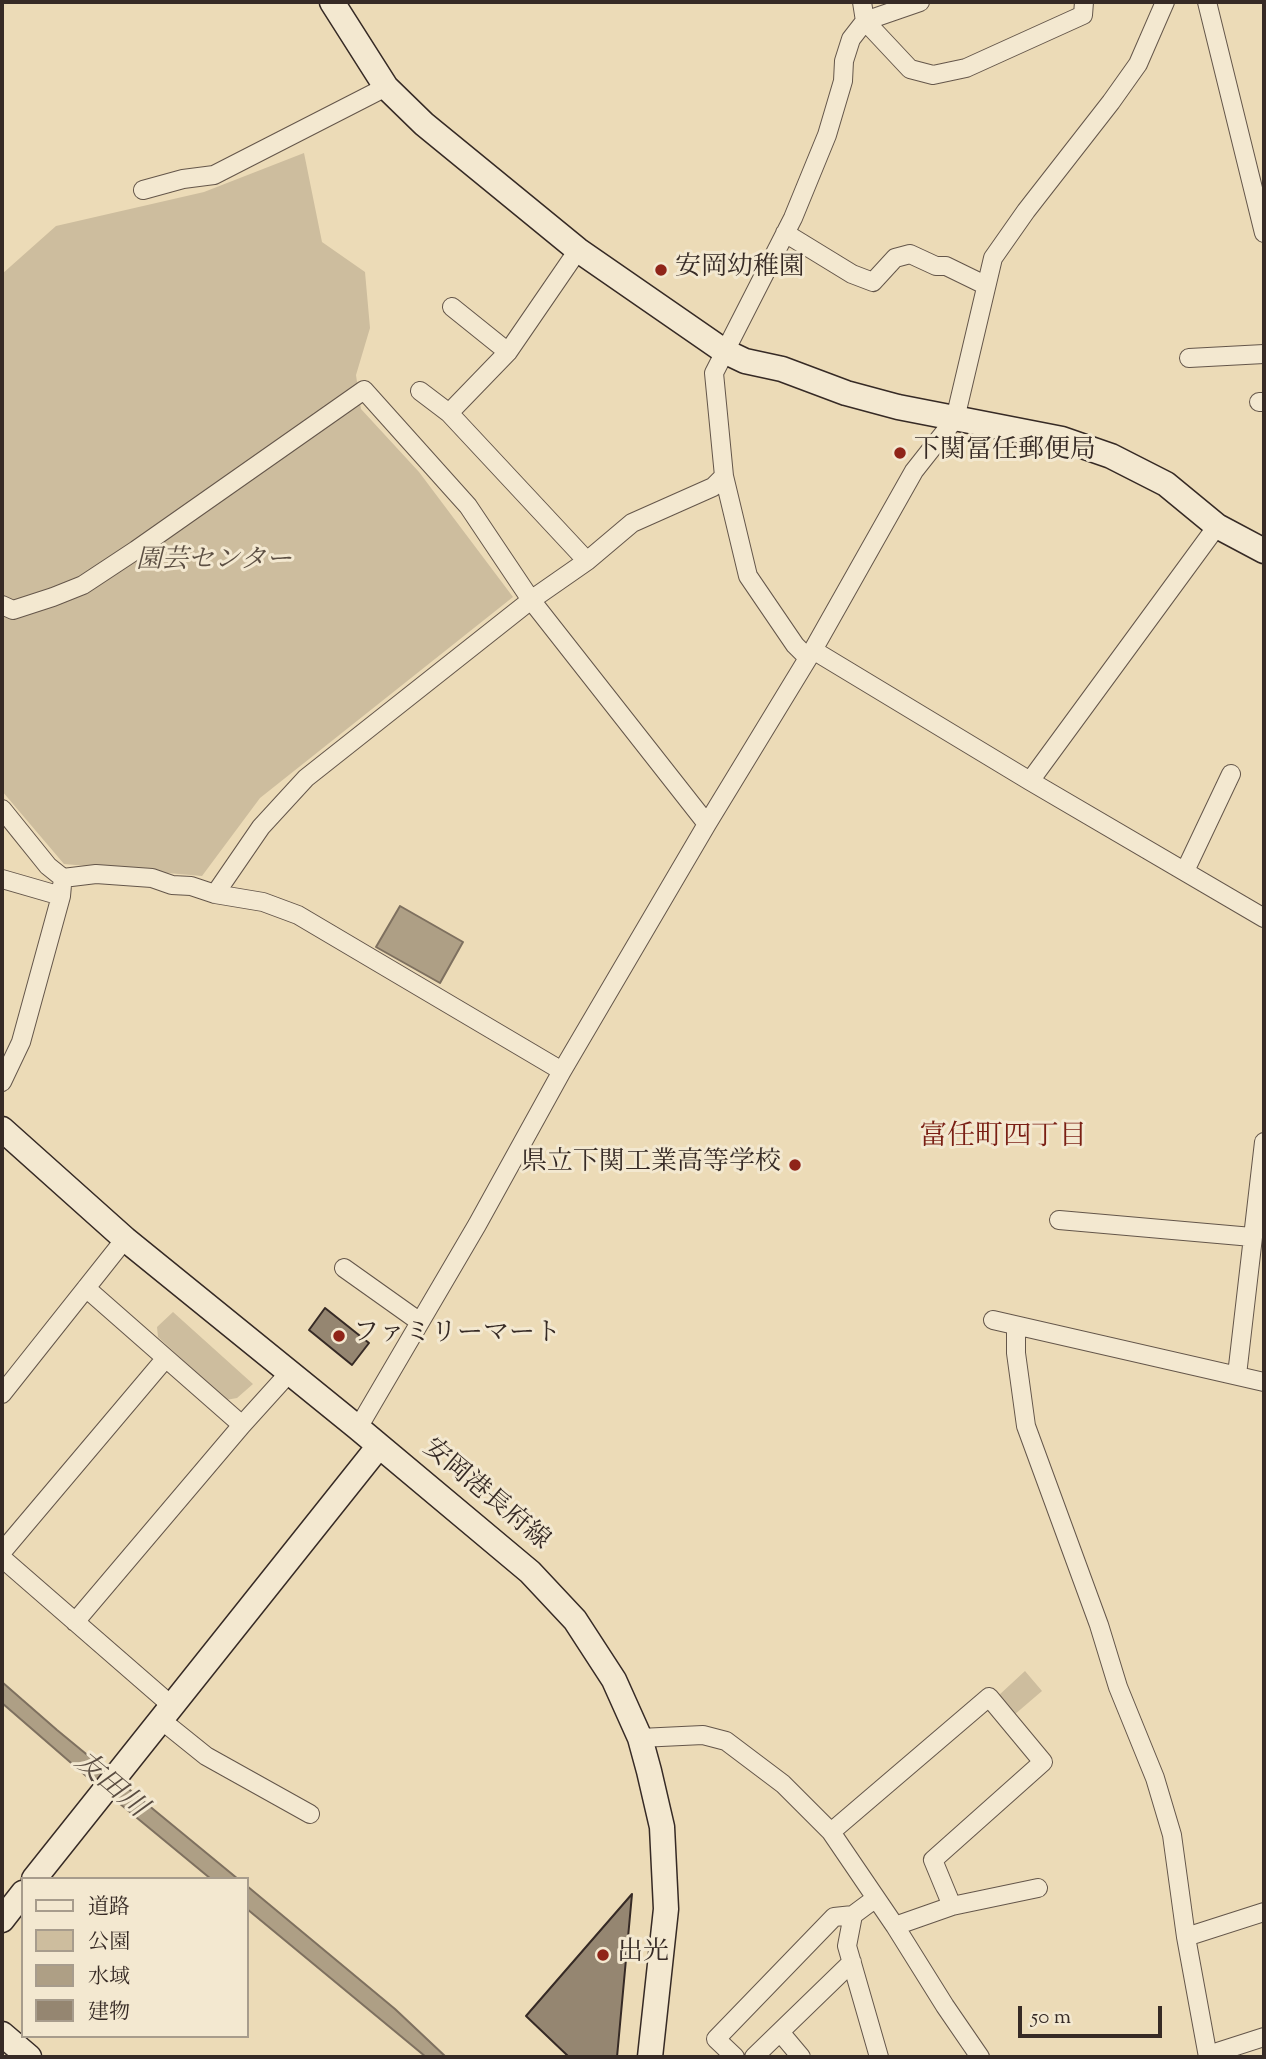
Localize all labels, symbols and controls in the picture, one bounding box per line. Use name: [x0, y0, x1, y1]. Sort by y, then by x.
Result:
place label: 安岡幼稚園: [675, 254, 805, 286]
marker: 安岡幼稚園: [653, 262, 669, 278]
place label: 下関冨任郵便局: [914, 437, 1096, 469]
marker: 下関冨任郵便局: [892, 445, 908, 461]
park label: 園芸センター: [136, 547, 292, 579]
district label: 富任町四丁目: [919, 1122, 1087, 1156]
place label: 県立下関工業高等学校: [521, 1149, 781, 1181]
marker: 県立下関工業高等学校: [787, 1157, 803, 1173]
place label: ファミリーマート: [353, 1320, 561, 1352]
marker: ファミリーマート: [331, 1328, 347, 1344]
street label: 安岡港長府線: [415, 1434, 555, 1558]
water label: 友田川: [66, 1747, 152, 1827]
legend: [21, 1877, 248, 2038]
text: 道路: [88, 1893, 130, 1923]
text: 公園: [88, 1928, 130, 1958]
place label: 出光: [617, 1939, 669, 1971]
marker: 出光: [595, 1947, 611, 1963]
text: 水域: [88, 1963, 130, 1993]
scale bar: [1021, 1993, 1164, 2037]
text: 建物: [88, 1998, 130, 2028]
text: 50 m: [1031, 2003, 1071, 2033]

